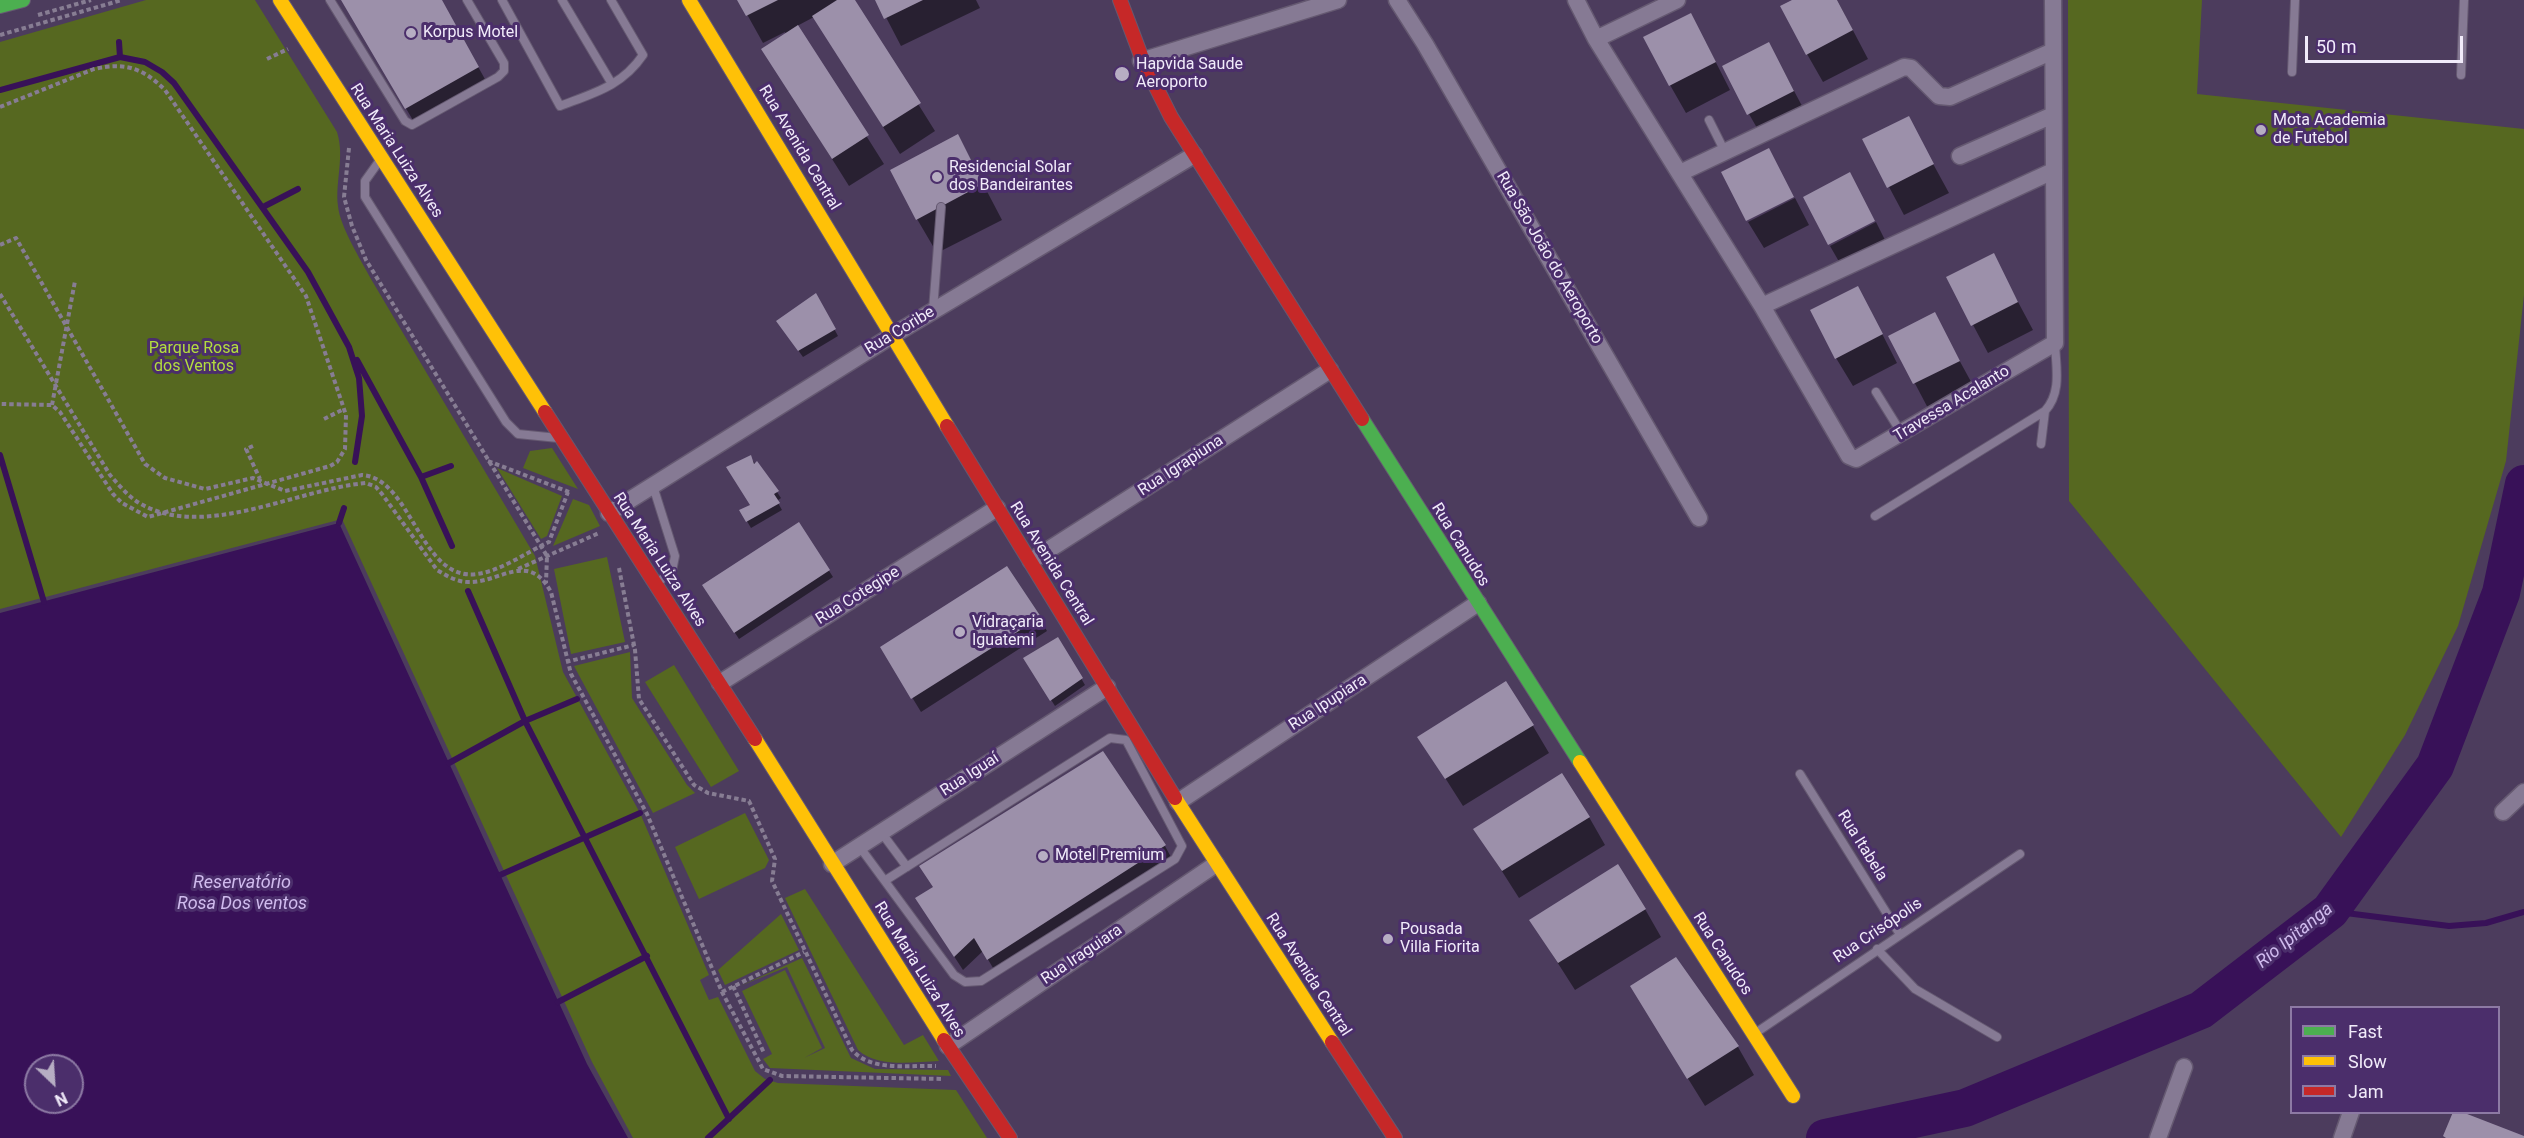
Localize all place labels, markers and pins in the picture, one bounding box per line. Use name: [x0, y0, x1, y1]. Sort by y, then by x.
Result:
place label: Korpus Motel: [423, 23, 518, 43]
marker: Korpus Motel: [404, 26, 418, 40]
place label: Hapvida Saude Aeroporto: [1136, 55, 1243, 93]
marker: Hapvida Saude Aeroporto: [1113, 65, 1131, 83]
place label: Mota Academia de Futebol: [2273, 111, 2386, 149]
marker: Mota Academia de Futebol: [2254, 123, 2268, 137]
place label: Residencial Solar dos Bandeirantes: [949, 158, 1073, 196]
marker: Residencial Solar dos Bandeirantes: [930, 170, 944, 184]
place label: Vidraçaria Iguatemi: [972, 613, 1044, 651]
marker: Vidraçaria Iguatemi: [953, 625, 967, 639]
place label: Motel Premium: [1055, 846, 1164, 866]
marker: Motel Premium: [1036, 849, 1050, 863]
place label: Pousada Villa Fiorita: [1400, 920, 1480, 958]
marker: Pousada Villa Fiorita: [1381, 932, 1395, 946]

